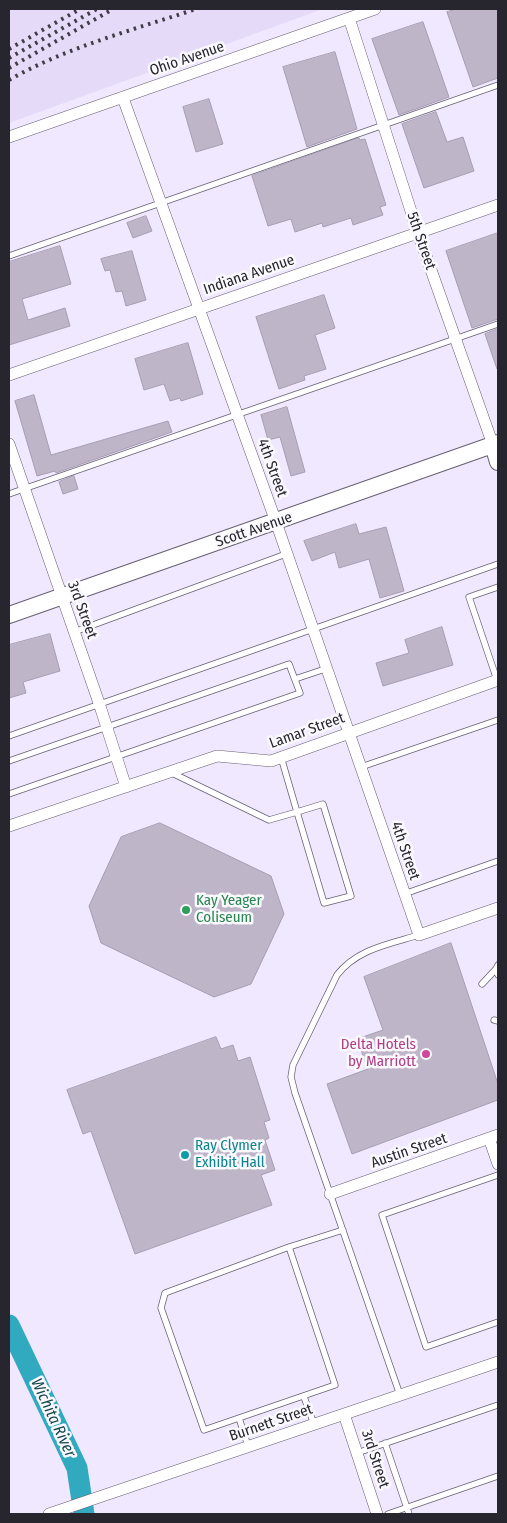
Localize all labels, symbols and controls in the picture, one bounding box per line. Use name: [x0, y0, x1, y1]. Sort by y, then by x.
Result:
street label: Ohio Avenue: [147, 38, 227, 80]
street label: 5th Street: [403, 210, 439, 272]
street label: Indiana Avenue: [201, 251, 297, 299]
street label: 4th Street: [253, 437, 291, 499]
street label: Scott Avenue: [213, 508, 295, 552]
street label: 3rd Street: [63, 579, 101, 641]
street label: Lamar Street: [267, 709, 347, 753]
street label: 4th Street: [387, 819, 423, 883]
place label: Kay Yeager Coliseum: [196, 892, 262, 927]
marker: Kay Yeager Coliseum: [180, 904, 192, 916]
place label: Delta Hotels by Marriott: [341, 1036, 416, 1071]
marker: Delta Hotels by Marriott: [420, 1048, 432, 1060]
street label: Austin Street: [369, 1130, 449, 1172]
place label: Ray Clymer Exhibit Hall: [195, 1137, 265, 1172]
marker: Ray Clymer Exhibit Hall: [179, 1149, 191, 1161]
water label: Wichita River: [26, 1375, 80, 1461]
street label: Burnett Street: [227, 1400, 315, 1446]
street label: 3rd Street: [357, 1428, 393, 1490]

